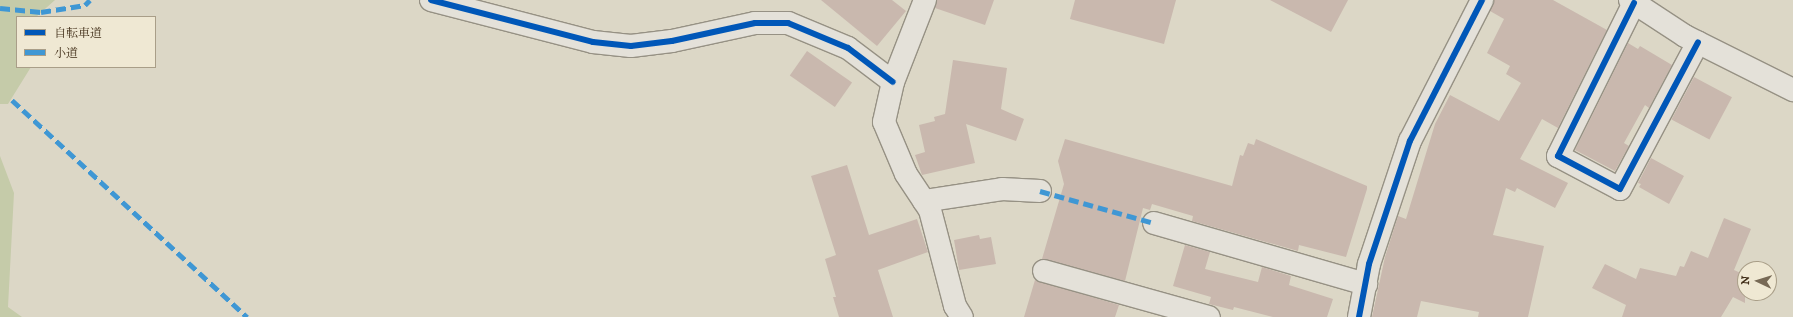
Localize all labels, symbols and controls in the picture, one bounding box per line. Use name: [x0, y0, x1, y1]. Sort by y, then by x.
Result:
legend: [16, 16, 156, 68]
text: 自転車道: [54, 26, 102, 41]
text: 小道: [54, 46, 78, 61]
north arrow: [1737, 261, 1777, 301]
text: N: [1739, 275, 1753, 285]

